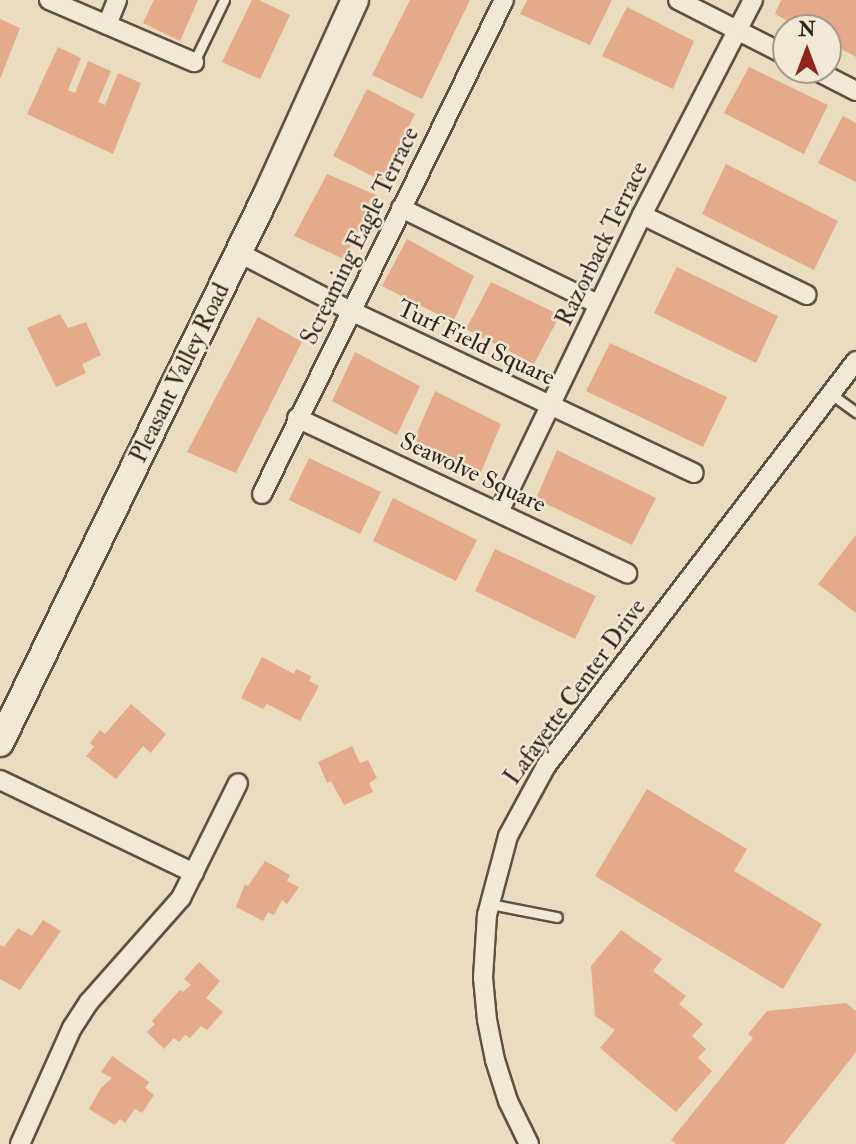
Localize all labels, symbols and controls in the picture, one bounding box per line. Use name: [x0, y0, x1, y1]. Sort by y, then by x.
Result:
north arrow: [772, 14, 842, 84]
text: N: [798, 18, 816, 42]
street label: Screaming Eagle Terrace: [295, 123, 425, 349]
street label: Razorback Terrace: [550, 157, 654, 331]
street label: Pleasant Valley Road: [124, 279, 236, 467]
street label: Turf Field Square: [393, 294, 559, 392]
street label: Seawolve Square: [396, 427, 550, 519]
street label: Lafayette Center Drive: [498, 594, 652, 790]

